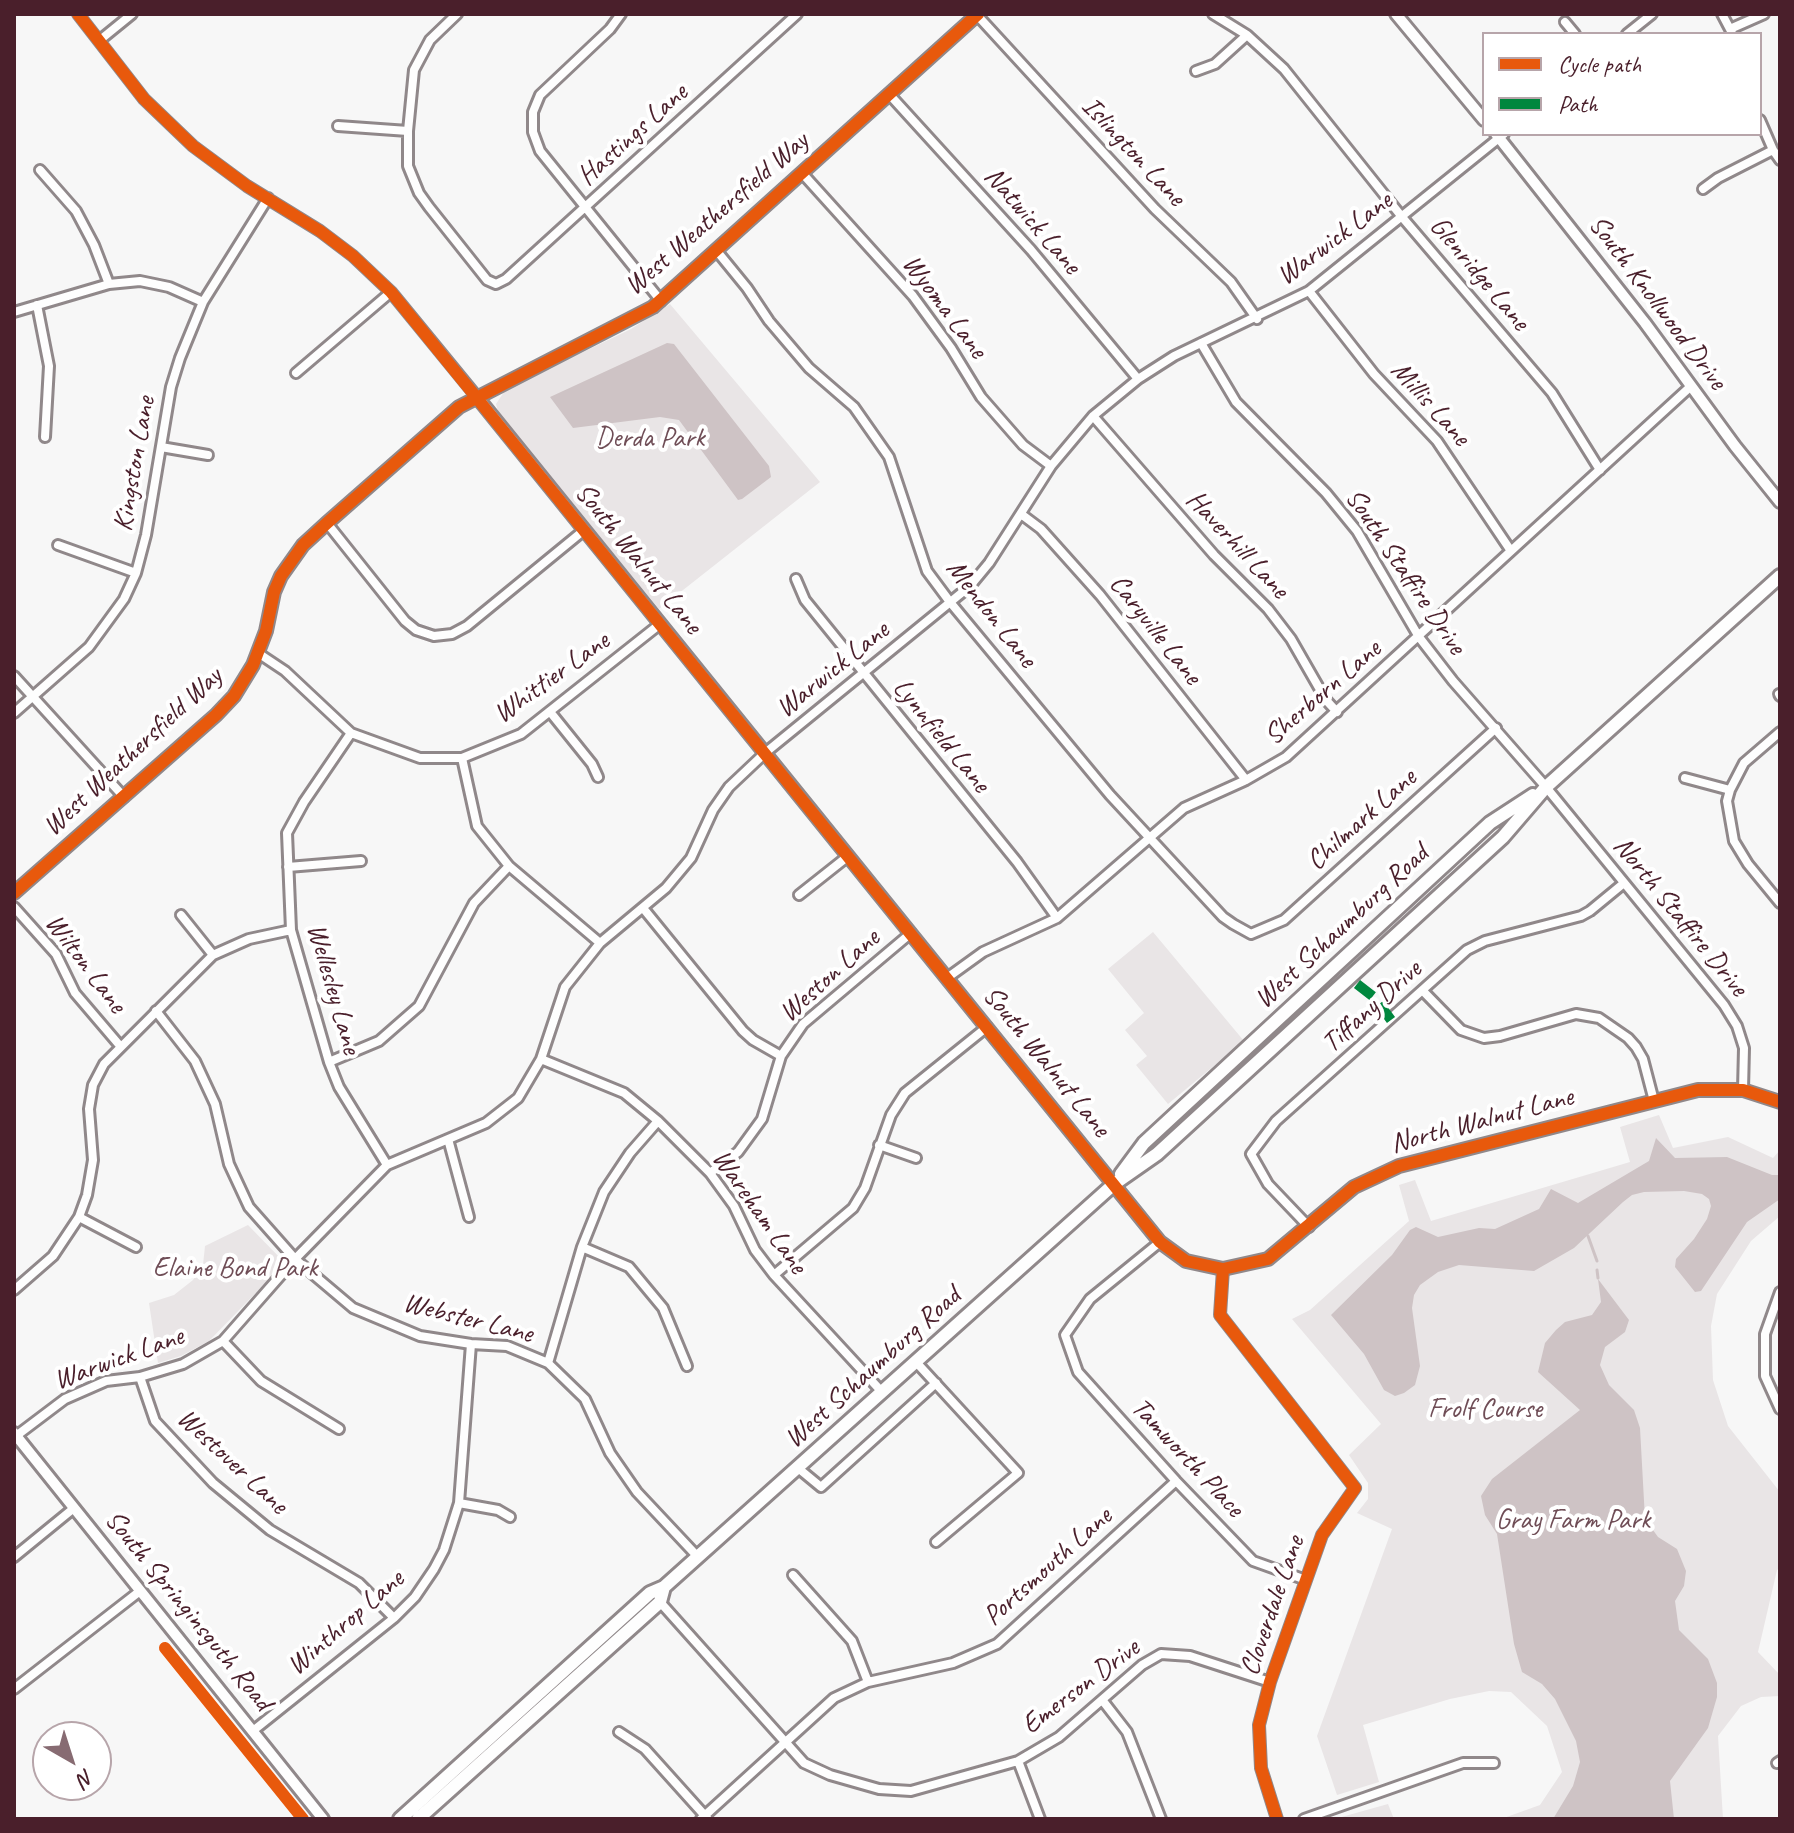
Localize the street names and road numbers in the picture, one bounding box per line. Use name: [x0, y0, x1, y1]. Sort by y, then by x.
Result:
street label: Hastings Lane: [571, 77, 695, 193]
street label: Islington Lane: [1074, 90, 1192, 214]
street label: West Weathersfield Way: [618, 125, 816, 303]
street label: Natwick Lane: [976, 160, 1088, 282]
street label: Warwick Lane: [1271, 185, 1399, 293]
street label: South Knollwood Drive: [1581, 209, 1733, 397]
street label: Glenridge Lane: [1422, 210, 1536, 338]
street label: Wyoma Lane: [894, 249, 994, 365]
street label: Millis Lane: [1383, 355, 1477, 453]
street label: Kingston Lane: [107, 394, 163, 534]
street label: South Walnut Lane: [567, 477, 709, 641]
street label: South Staffire Drive: [1337, 483, 1473, 661]
street label: Haverhill Lane: [1178, 484, 1296, 606]
street label: Mendon Lane: [938, 553, 1044, 675]
street label: Caryville Lane: [1102, 568, 1208, 692]
street label: Warwick Lane: [770, 614, 896, 726]
street label: Whittier Lane: [488, 625, 616, 731]
street label: Sherborn Lane: [1258, 633, 1388, 753]
street label: West Weathersfield Way: [37, 660, 229, 844]
street label: Lynnfield Lane: [885, 672, 997, 800]
street label: Chilmark Lane: [1300, 762, 1424, 878]
street label: North Staffire Drive: [1605, 830, 1755, 1004]
street label: West Schaumburg Road: [1248, 838, 1436, 1016]
street label: Wilton Lane: [37, 908, 133, 1020]
street label: Wellesley Lane: [298, 920, 368, 1058]
street label: Weston Lane: [773, 922, 887, 1030]
street label: Tiffany Drive: [1315, 954, 1429, 1060]
street label: South Walnut Lane: [975, 980, 1117, 1144]
street label: North Walnut Lane: [1387, 1081, 1577, 1161]
street label: Wareham Lane: [704, 1143, 814, 1281]
street label: West Schaumburg Road: [778, 1280, 968, 1456]
street label: Webster Lane: [400, 1287, 536, 1351]
street label: Warwick Lane: [50, 1320, 188, 1398]
street label: Tamworth Place: [1123, 1391, 1251, 1525]
street label: Westover Lane: [170, 1402, 294, 1522]
street label: Portsmouth Lane: [977, 1500, 1119, 1634]
street label: South Springinsguth Road: [97, 1504, 279, 1718]
street label: Cloverdale Lane: [1233, 1532, 1313, 1680]
street label: Winthrop Lane: [281, 1563, 411, 1683]
street label: Emerson Drive: [1015, 1632, 1147, 1742]

